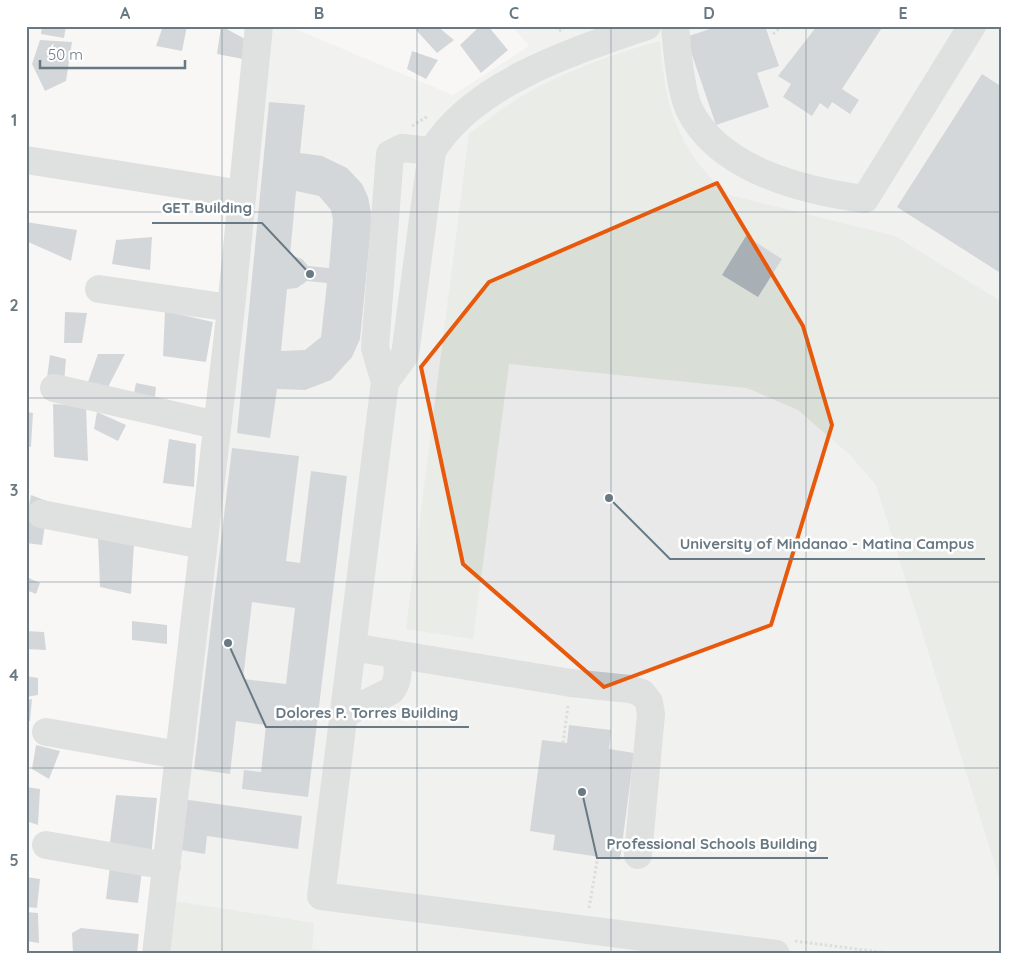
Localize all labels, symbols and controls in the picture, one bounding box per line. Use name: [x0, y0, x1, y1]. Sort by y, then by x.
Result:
text: A: [120, 3, 131, 23]
text: B: [314, 3, 324, 23]
text: C: [509, 3, 519, 23]
text: D: [703, 3, 715, 23]
text: E: [898, 3, 908, 23]
scale bar: [40, 38, 185, 70]
text: 50 m: [48, 45, 83, 64]
text: 1: [11, 110, 17, 130]
callout: GET Building: [152, 193, 262, 223]
text: GET Building: [162, 198, 252, 217]
text: 2: [9, 295, 19, 315]
text: 3: [10, 480, 18, 500]
callout: University of Mindanao - Matina Campus: [670, 529, 985, 559]
text: University of Mindanao - Matina Campus: [680, 534, 974, 553]
text: 4: [9, 665, 19, 685]
callout: Dolores P. Torres Building: [266, 697, 469, 727]
text: Dolores P. Torres Building: [276, 703, 458, 722]
callout: Professional Schools Building: [597, 828, 828, 858]
text: Professional Schools Building: [607, 834, 817, 853]
text: 5: [9, 850, 19, 870]

